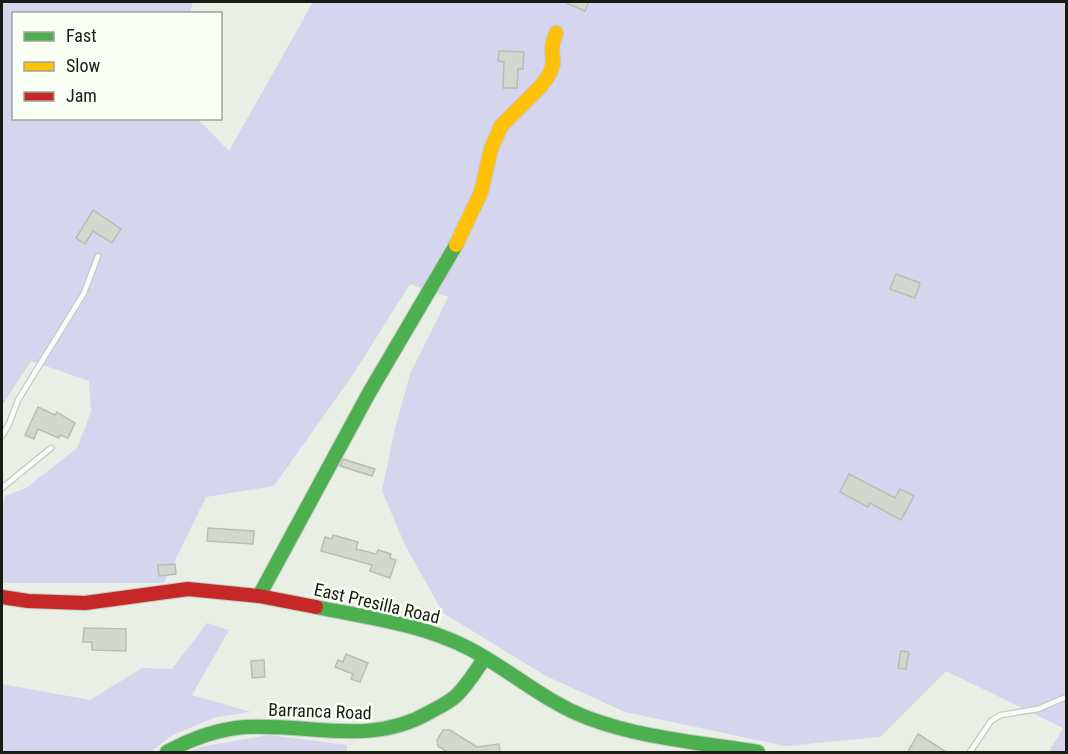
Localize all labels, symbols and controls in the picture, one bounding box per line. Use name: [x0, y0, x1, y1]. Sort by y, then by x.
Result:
legend: [12, 12, 222, 120]
text: Fast: [66, 25, 97, 46]
text: Slow: [66, 55, 101, 76]
text: Jam: [66, 85, 97, 106]
street label: East Presilla Road: [312, 578, 442, 628]
street label: Barranca Road: [268, 699, 372, 723]

